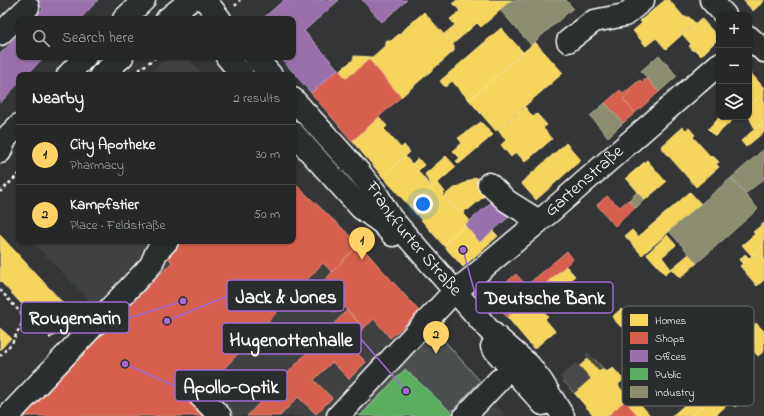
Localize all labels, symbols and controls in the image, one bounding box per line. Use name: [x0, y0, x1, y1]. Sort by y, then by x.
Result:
map controls: [716, 12, 752, 120]
button: +: [716, 12, 752, 48]
search box: [16, 16, 296, 60]
icon: search: [30, 27, 52, 49]
text: Search here: [62, 27, 134, 49]
button: −: [716, 48, 752, 84]
button: layers: [716, 84, 752, 120]
text: Nearby: [32, 86, 84, 111]
text: 2 results: [233, 89, 280, 108]
text: City Apotheke: [70, 134, 155, 156]
street label: Gartenstraße: [539, 139, 631, 223]
text: 1: [43, 145, 47, 164]
text: 30 m: [256, 145, 280, 164]
text: Pharmacy: [70, 156, 124, 175]
street label: Frankfurter Straße: [358, 175, 468, 303]
text: Kampfstier: [70, 194, 139, 216]
your location: [413, 194, 433, 214]
text: 2: [42, 205, 48, 224]
text: 50 m: [254, 205, 280, 224]
text: Place · Feldstraße: [70, 216, 165, 235]
pin: 1: [349, 227, 375, 260]
callout: Jack & Jones: [227, 280, 344, 311]
callout: Deutsche Bank: [476, 282, 613, 313]
text: Jack & Jones: [235, 285, 337, 312]
text: Deutsche Bank: [484, 286, 606, 313]
callout: Rougemarin: [21, 302, 129, 333]
text: Rougemarin: [29, 306, 121, 335]
legend: [622, 306, 754, 406]
text: Homes: [655, 313, 687, 329]
pin: 2: [423, 321, 449, 354]
callout: Hugenottenhalle: [222, 323, 361, 354]
text: Hugenottenhalle: [230, 328, 353, 357]
text: Shops: [655, 331, 685, 347]
text: Offices: [655, 349, 686, 365]
text: Public: [655, 367, 681, 383]
callout: Apollo-Optik: [175, 370, 287, 401]
text: Apollo-Optik: [183, 375, 280, 402]
text: Industry: [655, 385, 694, 402]

